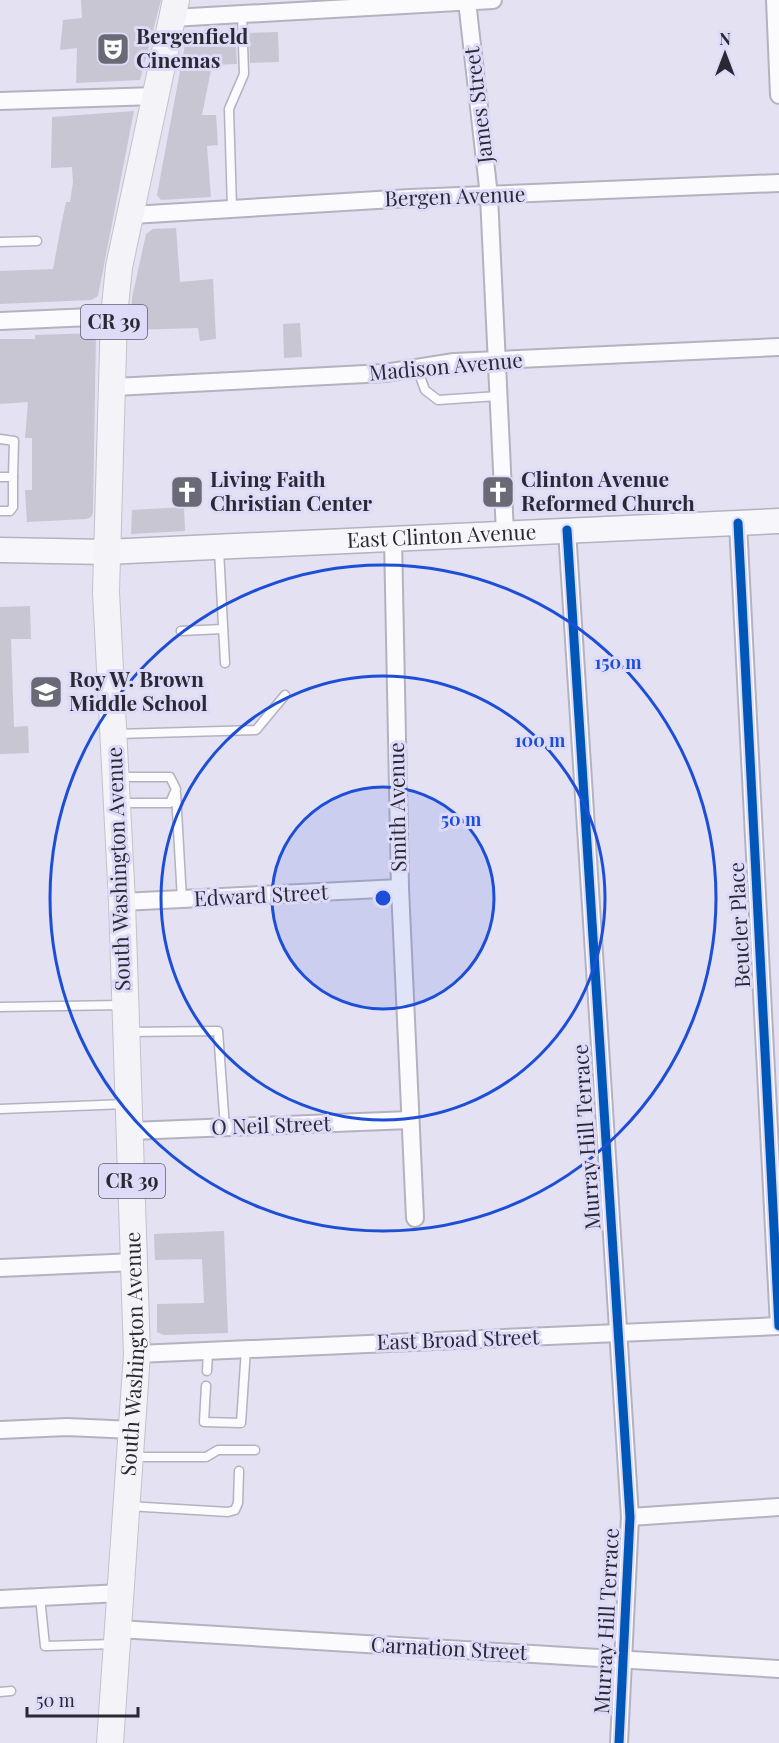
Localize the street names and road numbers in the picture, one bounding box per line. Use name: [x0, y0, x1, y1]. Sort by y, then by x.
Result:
street label: James Street: [456, 45, 498, 166]
street label: Bergen Avenue: [384, 179, 526, 211]
road number: CR 39: [81, 305, 147, 339]
street label: Madison Avenue: [368, 344, 524, 386]
street label: East Clinton Avenue: [346, 516, 537, 553]
street label: Smith Avenue: [381, 742, 411, 872]
street label: South Washington Avenue: [99, 746, 135, 992]
street label: Beucler Place: [721, 861, 755, 989]
street label: Edward Street: [193, 876, 329, 911]
street label: Murray Hill Terrace: [565, 1043, 605, 1231]
street label: O Neil Street: [211, 1108, 332, 1140]
road number: CR 39: [99, 1164, 165, 1198]
street label: South Washington Avenue: [113, 1231, 149, 1477]
street label: East Broad Street: [376, 1321, 540, 1355]
street label: Murray Hill Terrace: [586, 1527, 624, 1715]
street label: Carnation Street: [370, 1629, 529, 1665]

